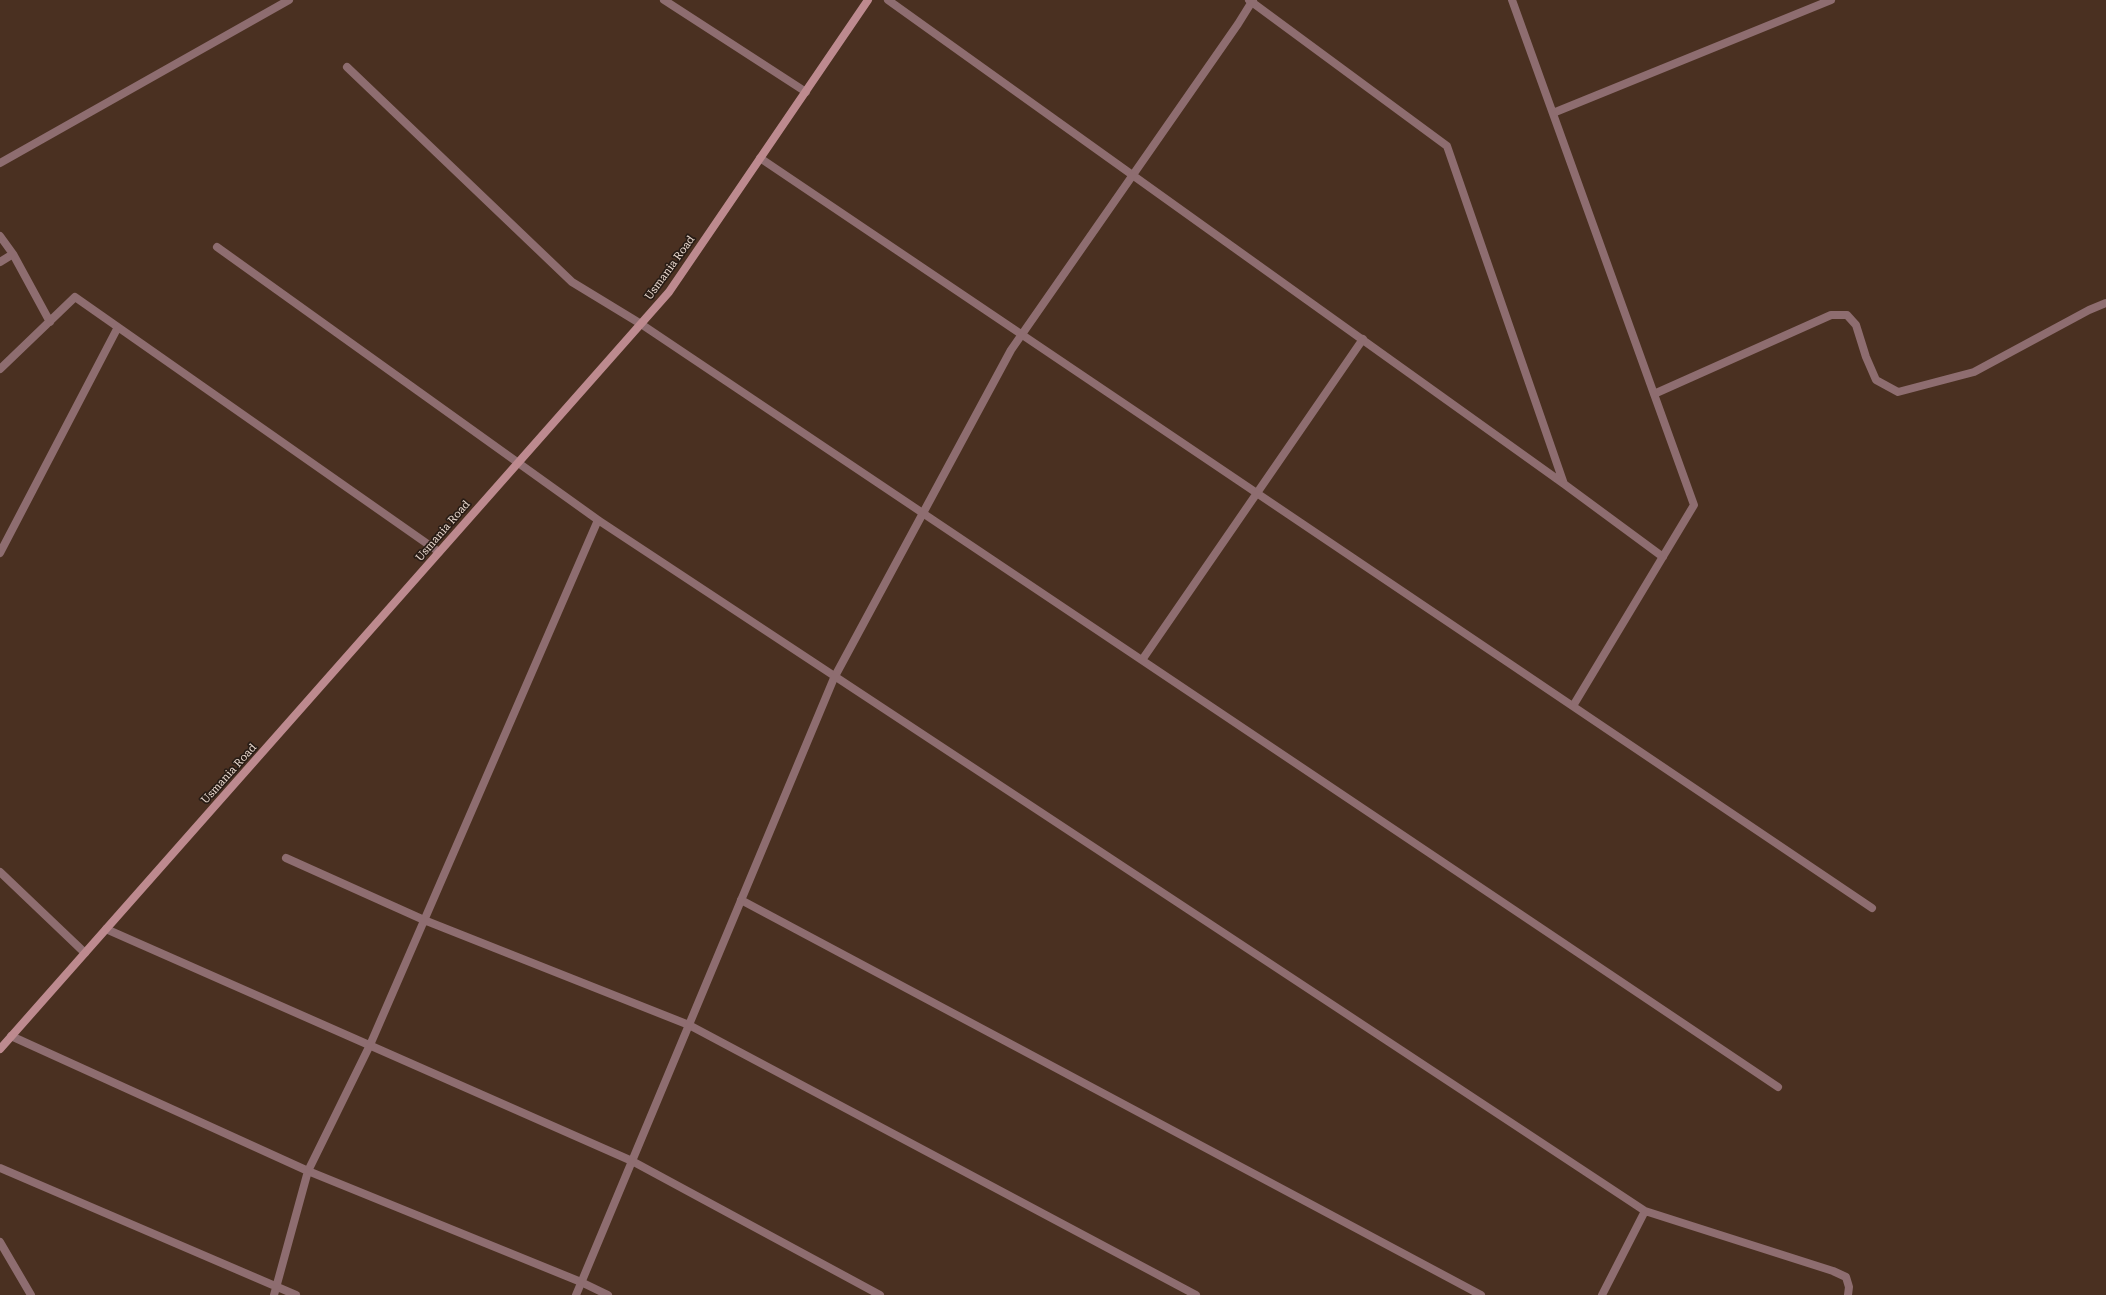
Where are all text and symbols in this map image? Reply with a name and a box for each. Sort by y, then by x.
street label: Usmania Road [642,233,698,303]
street label: Usmania Road [413,498,473,564]
street label: Usmania Road [199,741,259,807]

